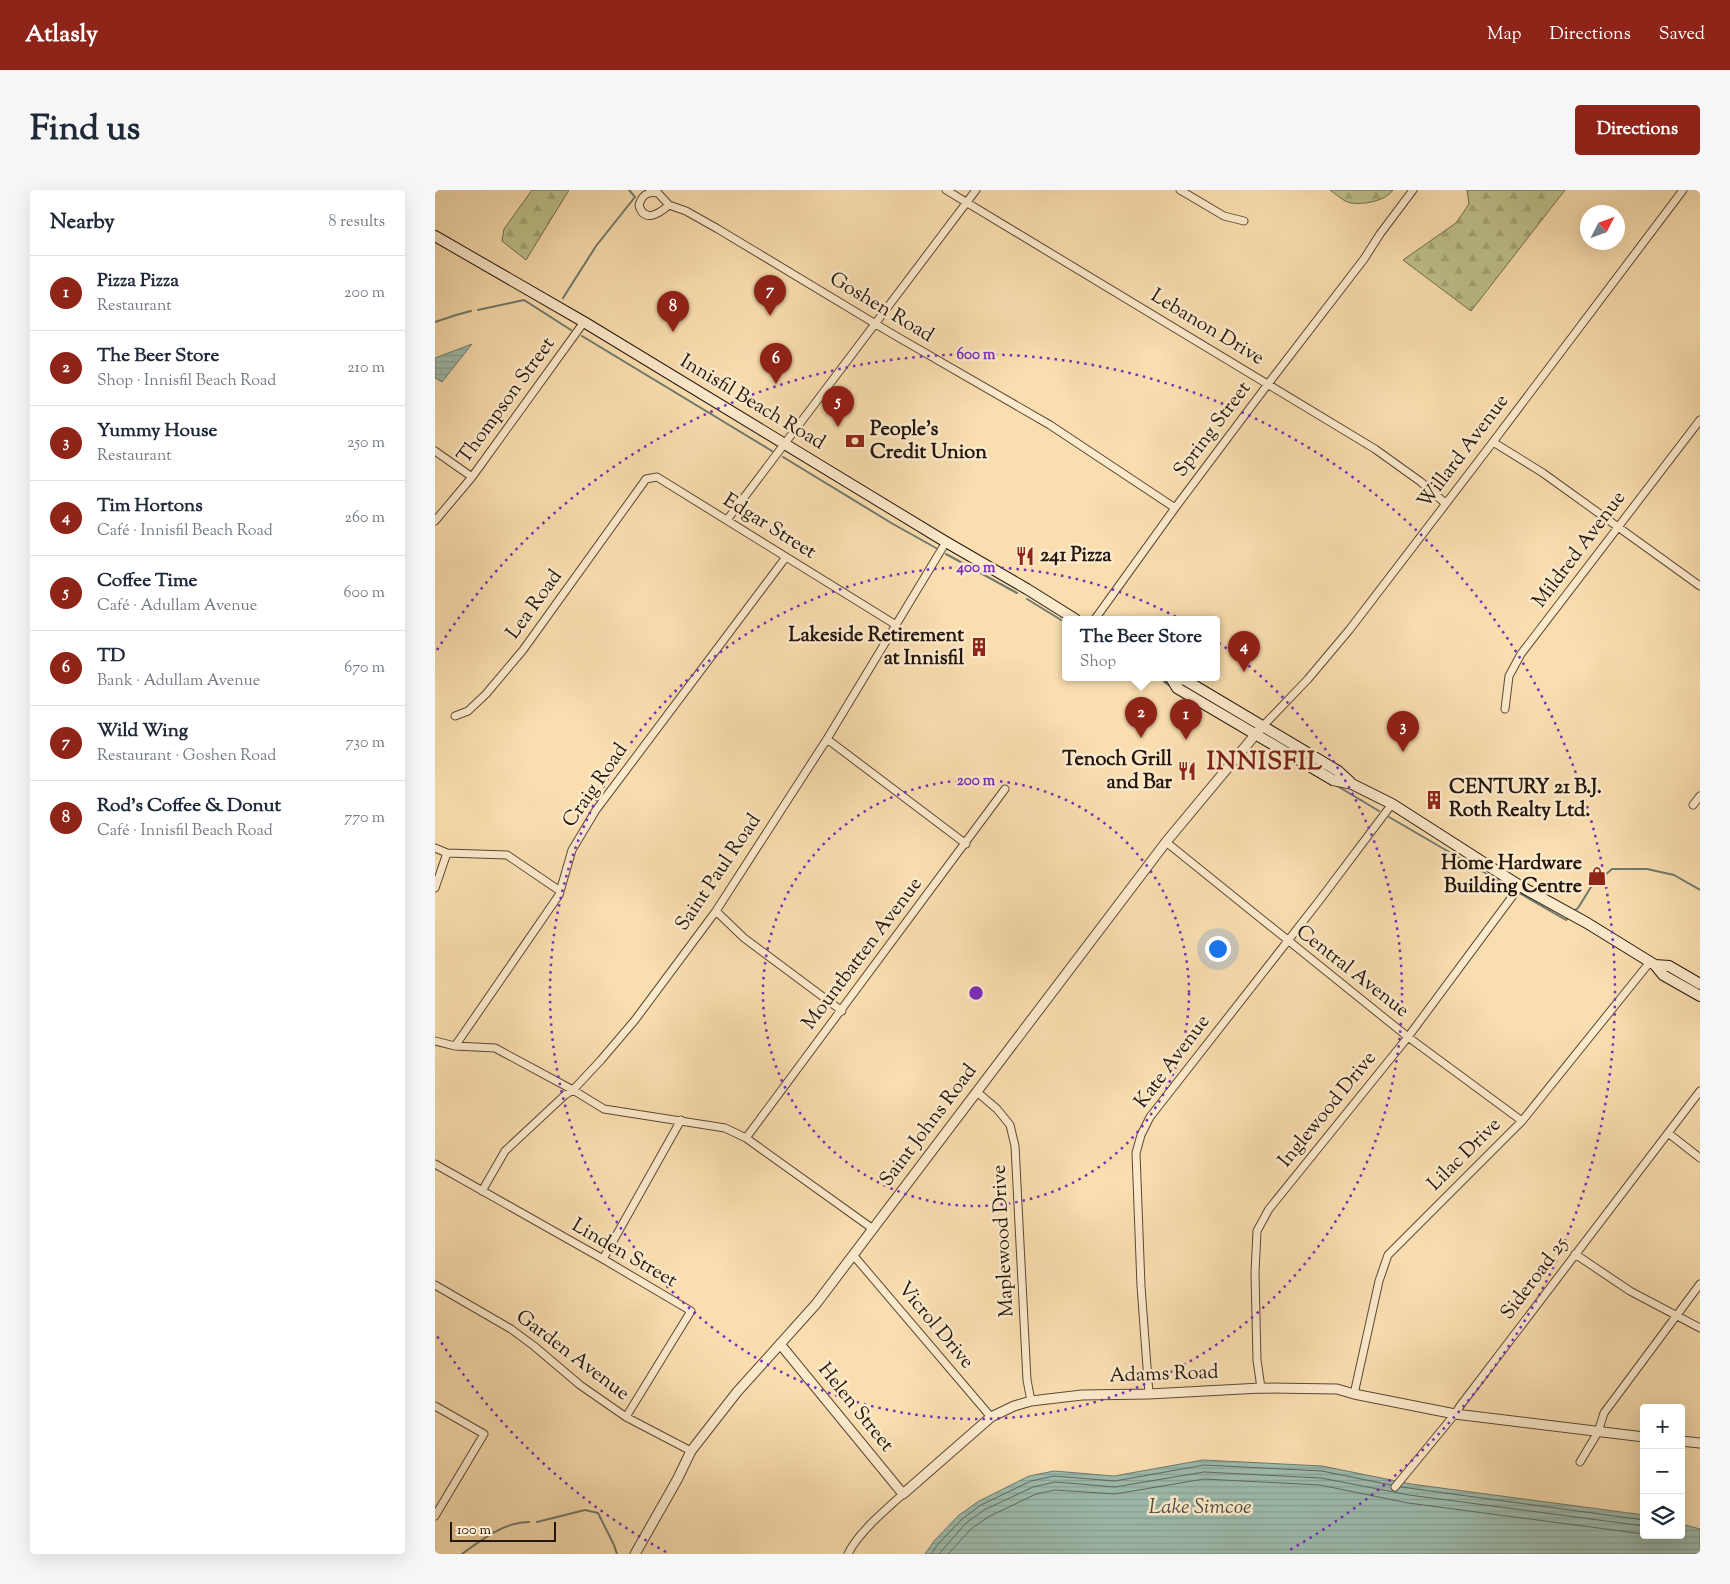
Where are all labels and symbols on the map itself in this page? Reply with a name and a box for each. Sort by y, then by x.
north arrow [1580,205,1625,250]
street label: Goshen Road [823,265,939,351]
pin: 7 [754,275,786,316]
street label: Lebanon Drive [1145,283,1269,373]
pin: 8 [657,291,689,332]
street label: Thompson Street [451,331,563,470]
pin: 6 [760,343,792,384]
text: 600 m [957,345,996,366]
street label: Innisfil Beach Road [674,348,830,458]
street label: Spring Street [1167,376,1259,484]
pin: 5 [822,386,854,427]
street label: Willard Avenue [1411,389,1517,515]
place label: People's Credit Union [870,416,987,468]
bank icon: People's Credit Union [844,430,866,452]
street label: Mildred Avenue [1526,485,1634,615]
street label: Edgar Street [717,487,821,567]
place label: 241 Pizza [1040,542,1112,571]
restaurant icon: 241 Pizza [1014,545,1036,567]
text: 400 m [956,558,996,579]
street label: Lea Road [500,564,570,646]
place label: Lakeside Retirement at Innisfil [788,622,964,674]
pin: 4 [1228,631,1260,672]
building icon: Lakeside Retirement at Innisfil [968,636,990,658]
pin: 2 [1125,697,1157,738]
pin: 1 [1170,699,1202,740]
pin: 3 [1387,711,1419,752]
street label: Craig Road [556,738,636,834]
district label: INNISFIL [1207,745,1323,781]
place label: Tenoch Grill and Bar [1062,746,1172,798]
restaurant icon: Tenoch Grill and Bar [1176,760,1198,782]
text: 200 m [957,771,996,792]
place label: CENTURY 21 B.J. Roth Realty Ltd. [1449,774,1602,826]
building icon: CENTURY 21 B.J. Roth Realty Ltd. [1423,789,1445,811]
street label: Saint Paul Road [669,809,769,937]
place label: Home Hardware Building Centre [1441,850,1582,902]
shop icon: Home Hardware Building Centre [1586,865,1608,887]
street label: Mountbatten Avenue [796,872,930,1036]
street label: Central Avenue [1289,918,1415,1026]
your location [1205,936,1231,962]
centre of rings [967,984,985,1002]
street label: Kate Avenue [1128,1009,1218,1115]
street label: Inglewood Drive [1272,1046,1384,1174]
street label: Saint Johns Road [873,1059,985,1193]
street label: Lilac Drive [1422,1112,1508,1198]
street label: Maplewood Drive [986,1164,1022,1318]
street label: Linden Street [566,1212,682,1296]
street label: Sideroad 25 [1494,1231,1576,1326]
street label: Vicrol Drive [890,1276,980,1376]
street label: Garden Avenue [509,1303,635,1409]
street label: Helen Street [810,1357,900,1459]
street label: Adams Road [1109,1359,1219,1391]
water label: Lake Simcoe [1149,1493,1251,1523]
scale bar [450,1519,556,1542]

